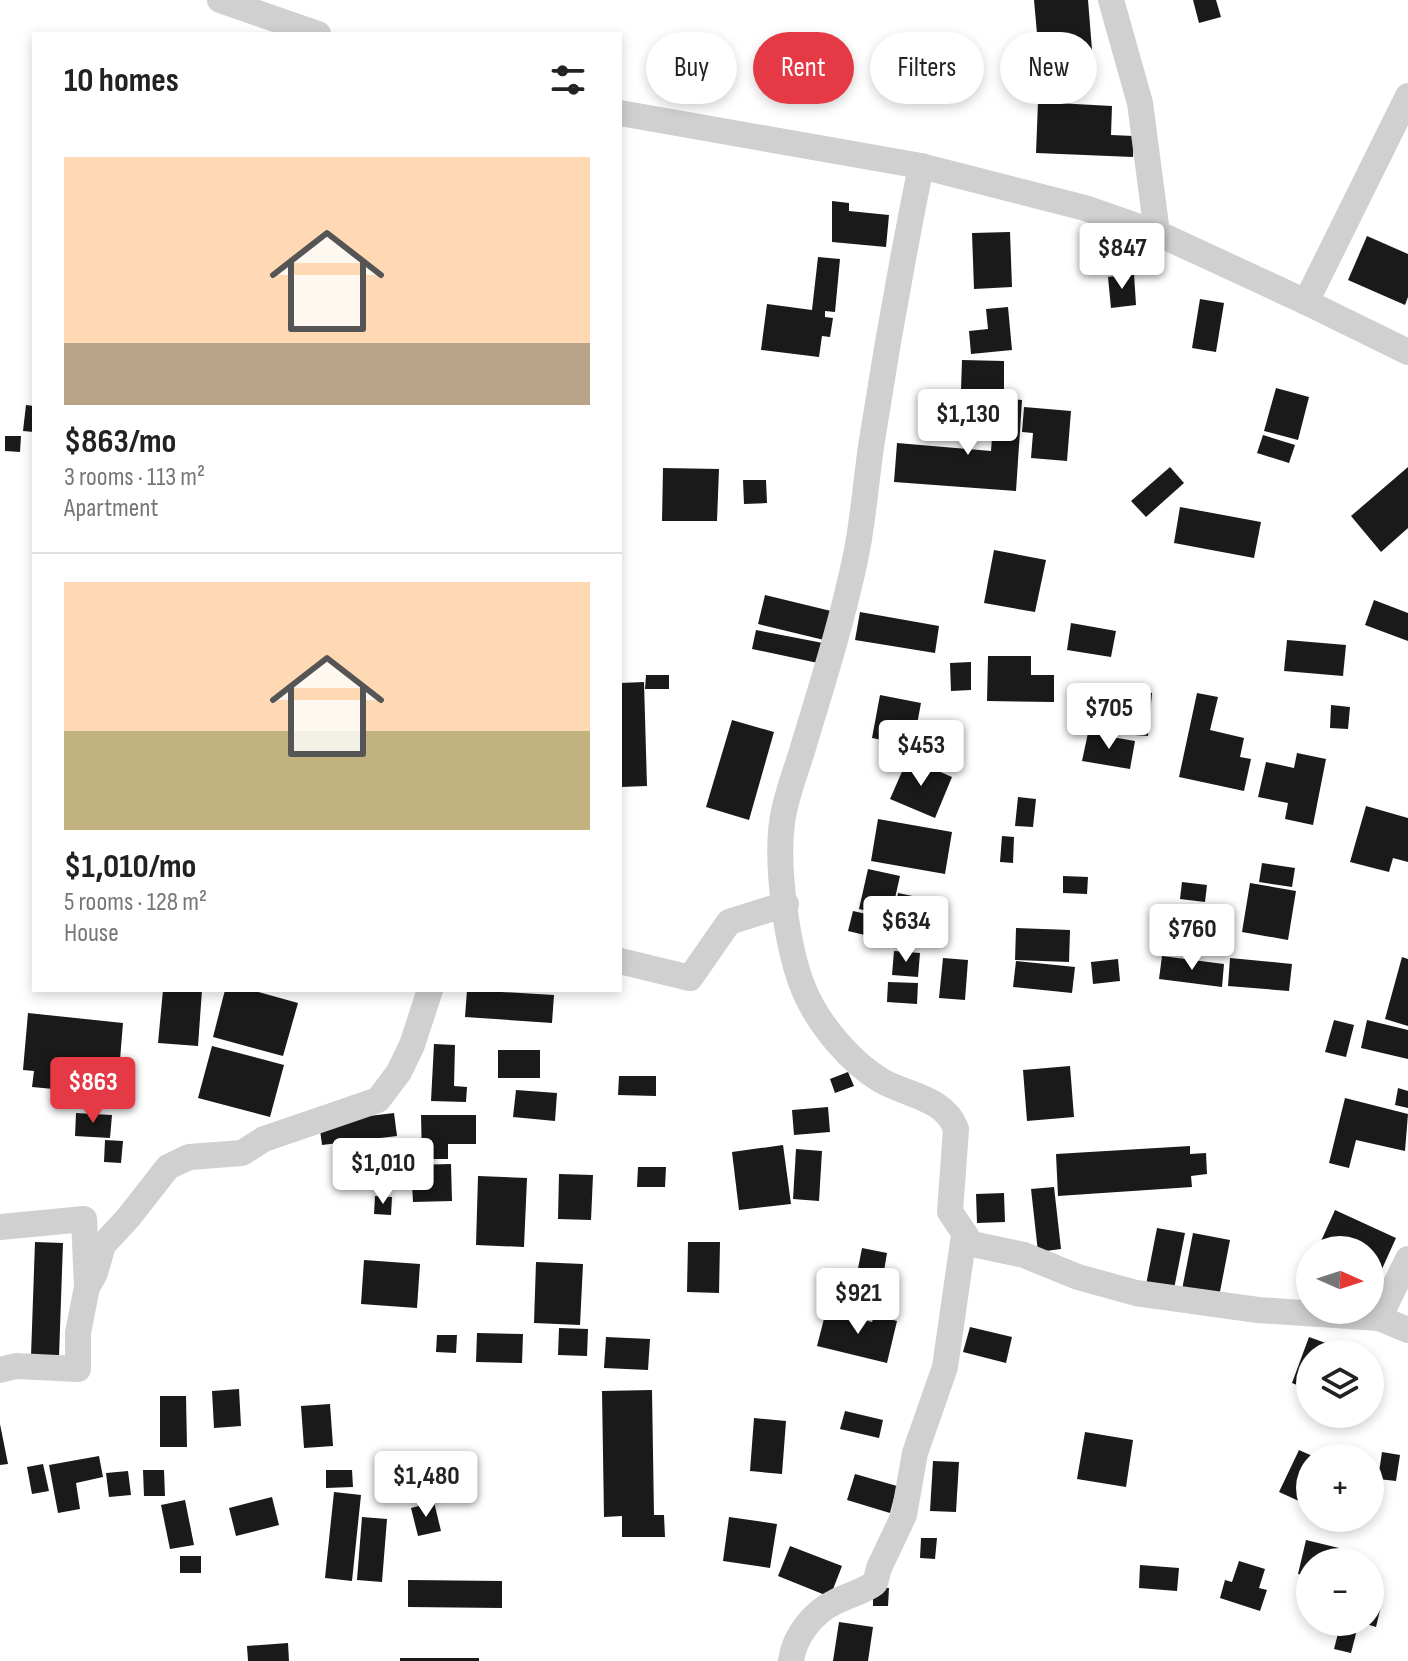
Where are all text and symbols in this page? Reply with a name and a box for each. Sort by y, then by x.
chip: Buy [646,32,737,104]
chip: Rent [753,32,854,104]
chip: Filters [870,32,984,104]
chip: New [1000,32,1097,104]
icon: filters [546,58,590,102]
text: 10 homes [64,60,179,101]
icon: home [255,209,399,353]
pin: $847 [1075,223,1169,291]
text: $847 [1098,233,1146,264]
pin: $1,130 [903,389,1033,457]
text: $1,130 [936,399,1000,430]
text: $863/mo [64,421,176,462]
text: 3 rooms · 113 m² [64,462,205,493]
text: Apartment [64,493,158,524]
icon: home [255,634,399,778]
pin: $705 [1062,683,1156,751]
text: $705 [1085,693,1133,724]
pin: $453 [874,720,968,788]
text: $453 [897,730,945,761]
text: $1,010/mo [64,846,196,887]
text: 5 rooms · 128 m² [64,887,207,918]
pin: $634 [859,896,953,964]
pin: $760 [1145,904,1239,972]
text: $634 [881,906,931,937]
text: $760 [1167,914,1217,945]
text: House [64,918,119,949]
pin: $863 [46,1057,140,1125]
text: $863 [68,1067,118,1098]
pin: $1,010 [318,1138,448,1206]
text: $1,010 [351,1148,415,1179]
north arrow [1296,1236,1384,1324]
map controls [1296,1236,1384,1636]
pin: $921 [811,1268,905,1336]
text: $921 [834,1278,882,1309]
button: layers [1296,1340,1384,1428]
button: + [1296,1444,1384,1532]
pin: $1,480 [361,1451,491,1519]
text: $1,480 [392,1461,460,1492]
button: − [1296,1548,1384,1636]

